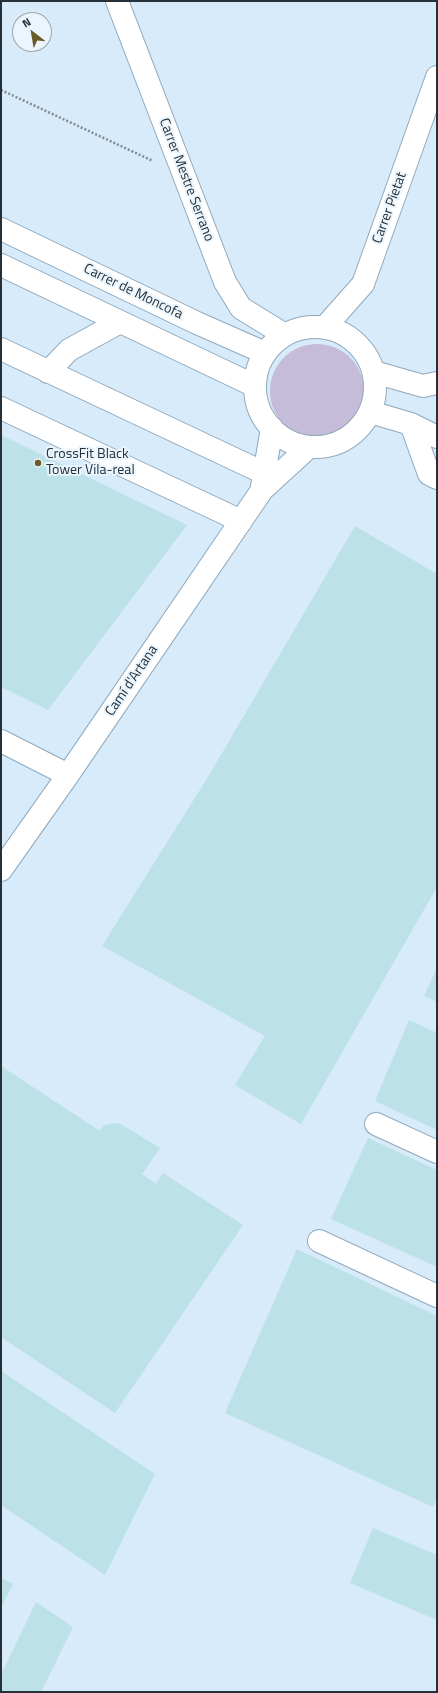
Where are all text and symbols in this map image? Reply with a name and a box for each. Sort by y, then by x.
north arrow [12,12,52,52]
text: N [19,14,34,31]
street label: Carrer Mestre Serrano [155,116,217,244]
street label: Carrer Pietat [369,170,411,246]
street label: Carrer de Moncofa [81,261,185,323]
place label: CrossFit Black Tower Vila-real [46,447,135,480]
marker: CrossFit Black Tower Vila-real [33,458,43,468]
street label: Camí d'Artana [102,642,162,720]

